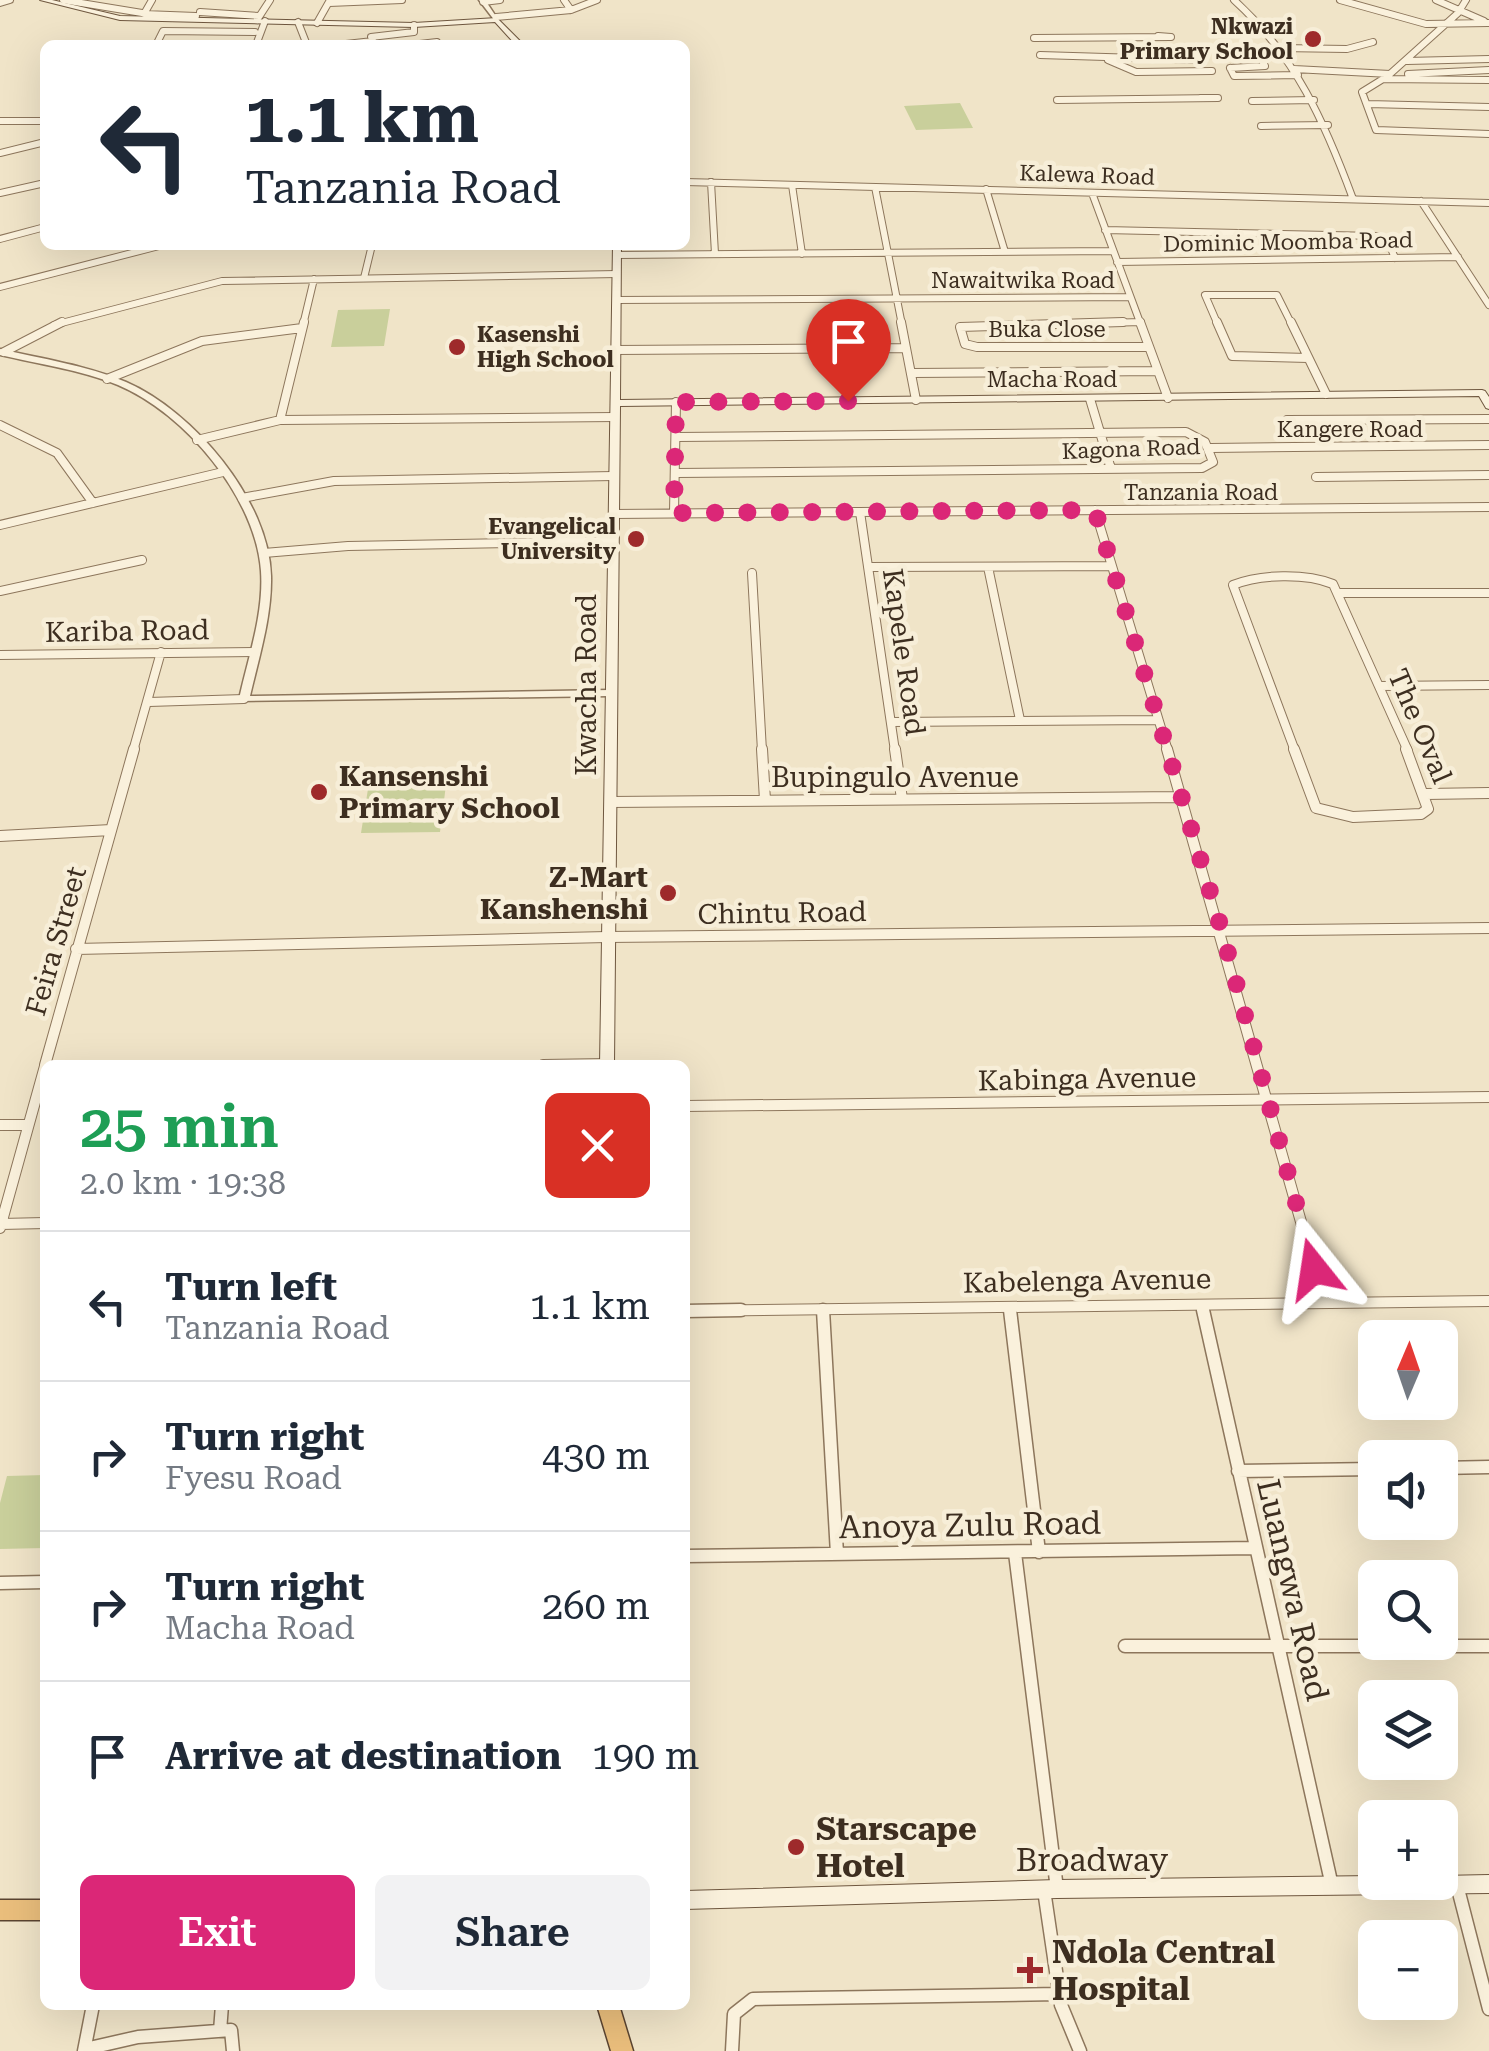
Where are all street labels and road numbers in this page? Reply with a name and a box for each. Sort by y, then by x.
street label: Kalewa Road [1019,160,1155,190]
street label: Dominic Moomba Road [1163,227,1413,257]
street label: Nawaitwika Road [931,268,1115,293]
street label: Buka Close [988,317,1106,342]
street label: Macha Road [987,367,1117,392]
street label: Kangere Road [1277,417,1423,442]
street label: Kagona Road [1061,434,1201,464]
street label: Tanzania Road [1124,480,1278,505]
street label: Kapele Road [876,566,932,738]
street label: Kwacha Road [570,594,603,776]
street label: Kariba Road [45,613,210,649]
street label: The Oval [1381,664,1459,789]
street label: Bupingulo Avenue [771,761,1019,794]
street label: Feira Street [19,863,93,1019]
street label: Chintu Road [697,895,867,931]
street label: Kabinga Avenue [978,1061,1196,1097]
street label: Kabelenga Avenue [962,1262,1212,1300]
street label: Luangwa Road [1249,1475,1337,1705]
street label: Anoya Zulu Road [839,1504,1101,1546]
street label: Broadway [1016,1841,1168,1879]

